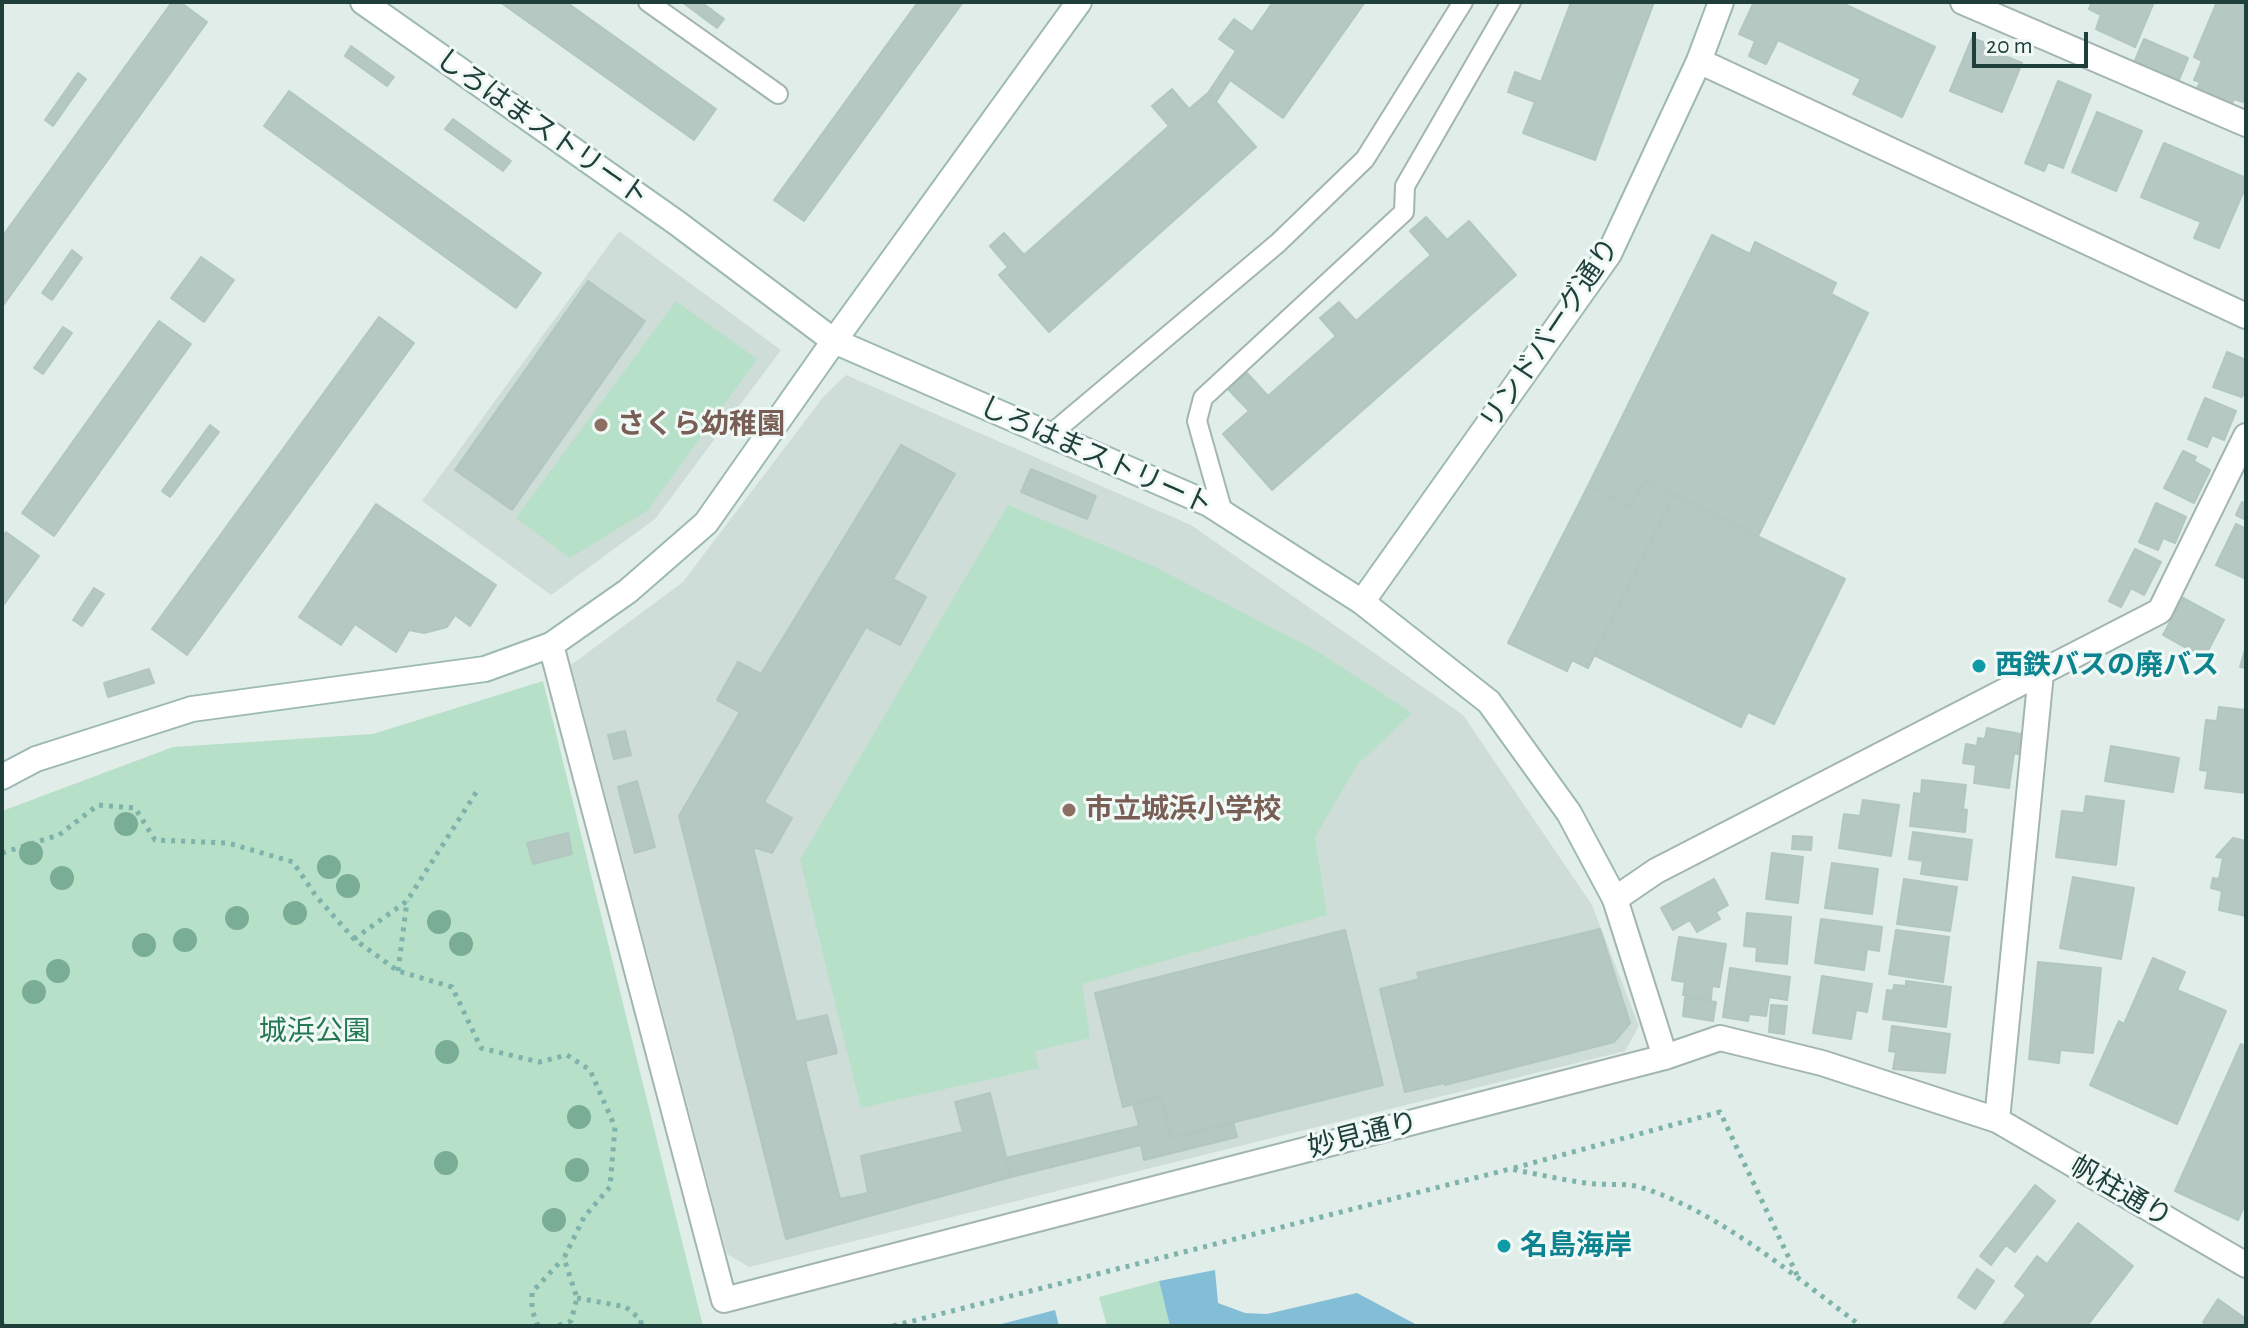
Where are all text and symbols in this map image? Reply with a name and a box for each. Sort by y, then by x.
scale bar [1976,16,2092,66]
text: 20 m [1986,34,2033,58]
street label: しろはまストリート [429,42,655,214]
street label: リンドバーグ通り [1473,232,1627,436]
street label: しろはまストリート [974,389,1218,523]
place label: さくら幼稚園 [617,408,785,442]
marker: さくら幼稚園 [592,416,610,434]
place label: 西鉄バスの廃バス [1995,649,2219,683]
marker: 西鉄バスの廃バス [1970,657,1988,675]
place label: 市立城浜小学校 [1085,793,1281,827]
marker: 市立城浜小学校 [1060,801,1078,819]
park label: 城浜公園 [259,1015,371,1049]
street label: 妙見通り [1305,1105,1421,1165]
street label: 帆柱通り [2064,1149,2178,1235]
place label: 名島海岸 [1520,1229,1632,1263]
marker: 名島海岸 [1495,1237,1513,1255]

